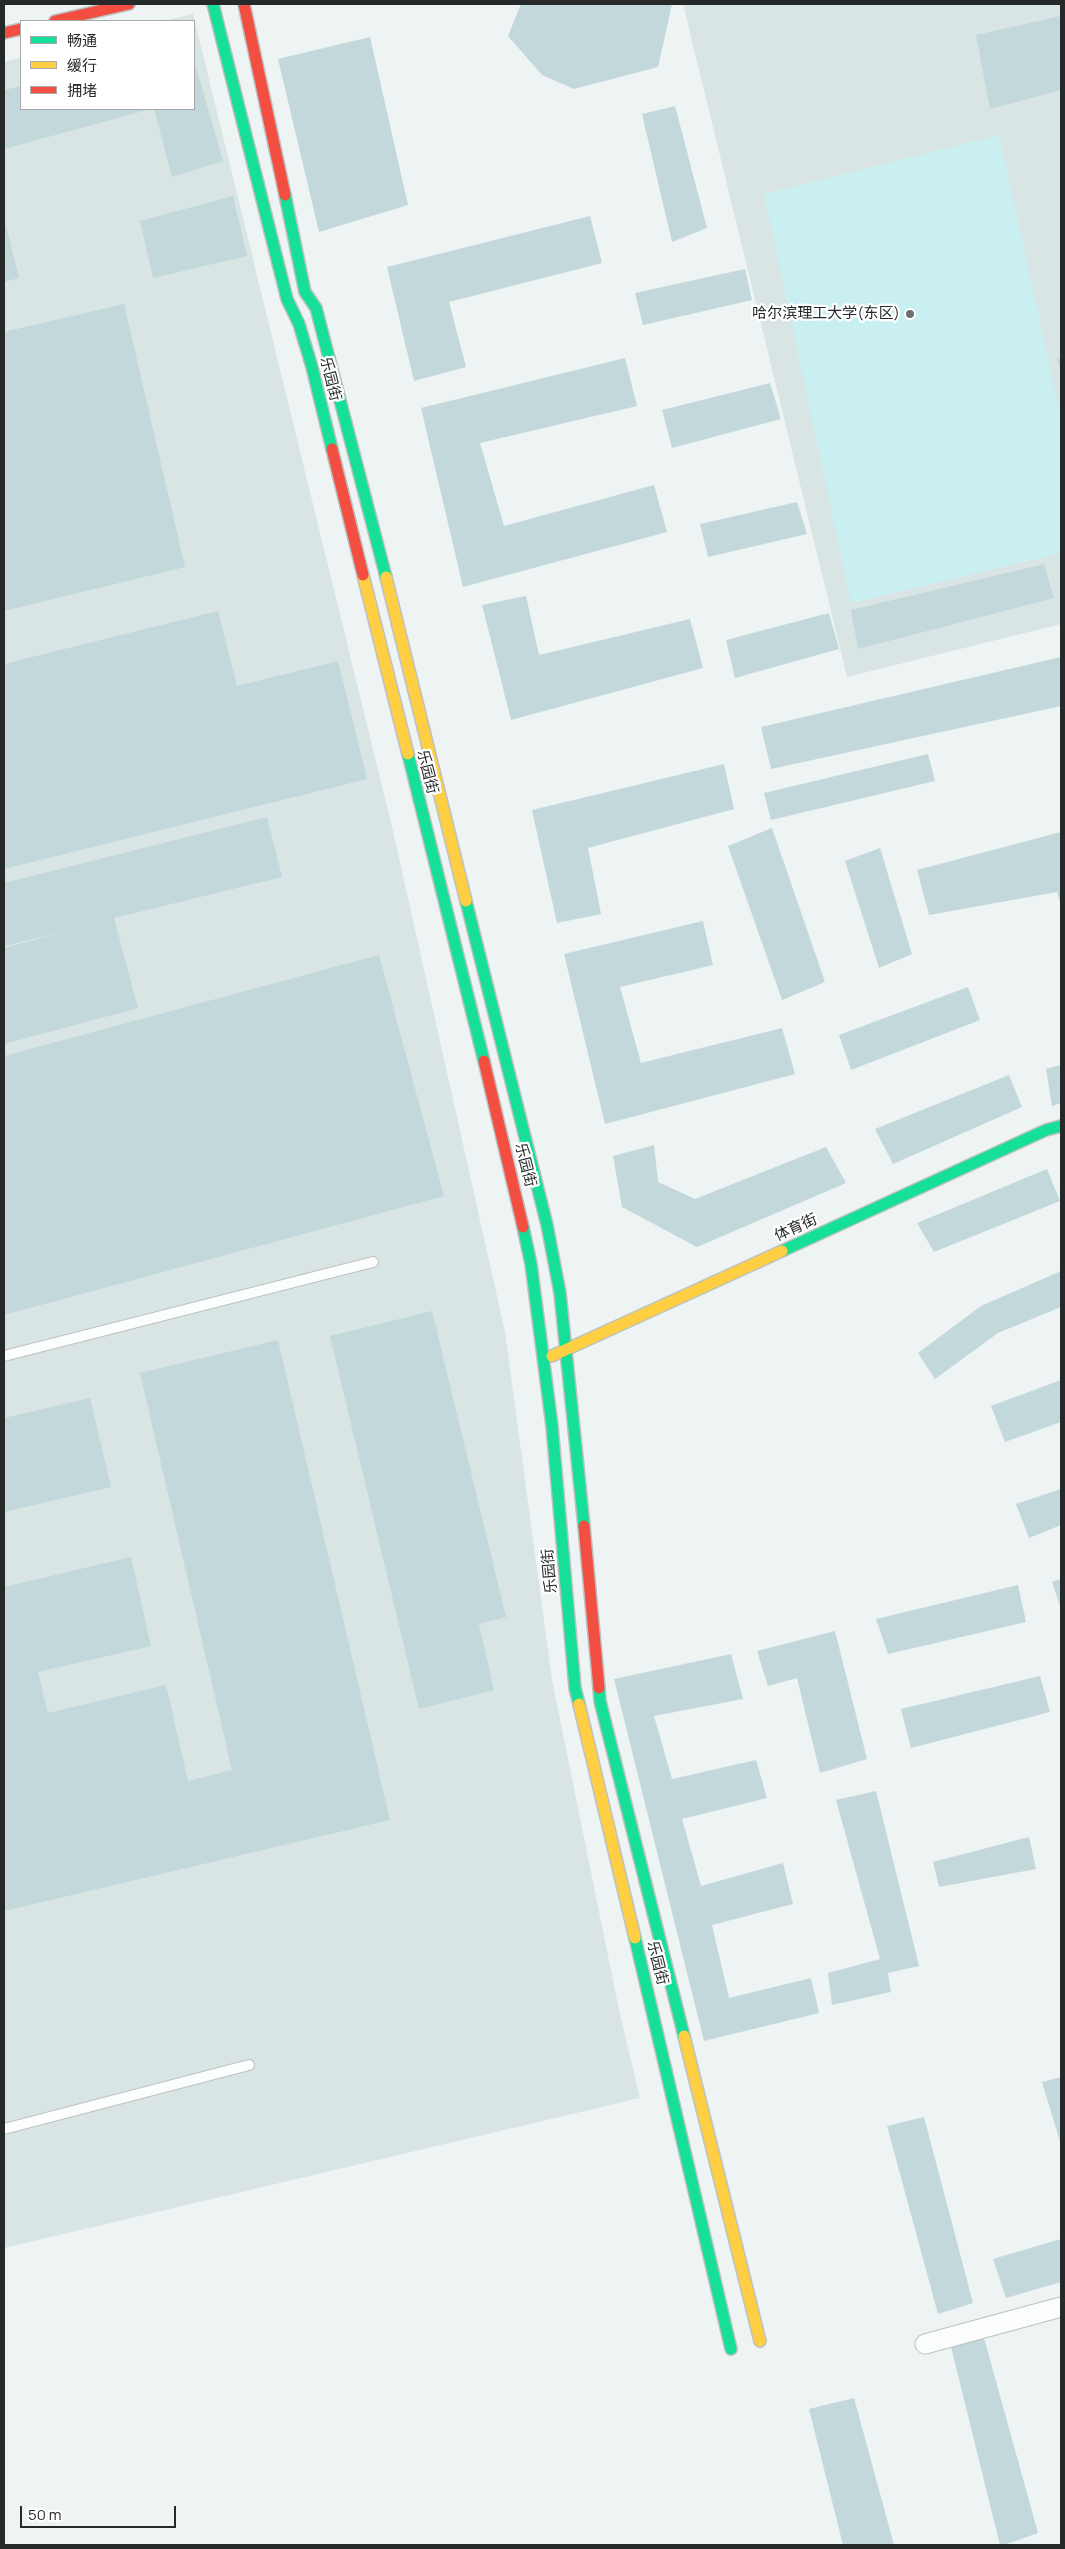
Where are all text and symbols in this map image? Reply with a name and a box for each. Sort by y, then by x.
legend [20,20,195,110]
text: 畅通 [67,30,97,51]
text: 缓行 [67,55,97,76]
text: 拥堵 [67,80,97,101]
place label: 哈尔滨理工大学(东区) [752,305,900,323]
marker: 哈尔滨理工大学(东区) [904,308,916,320]
street label: 乐园街 [316,355,344,403]
street label: 乐园街 [413,748,441,796]
street label: 乐园街 [511,1141,539,1189]
street label: 体育街 [772,1211,820,1245]
street label: 乐园街 [539,1548,561,1594]
street label: 乐园街 [643,1939,671,1987]
scale bar [22,2496,179,2528]
text: 50 m [28,2504,62,2525]

